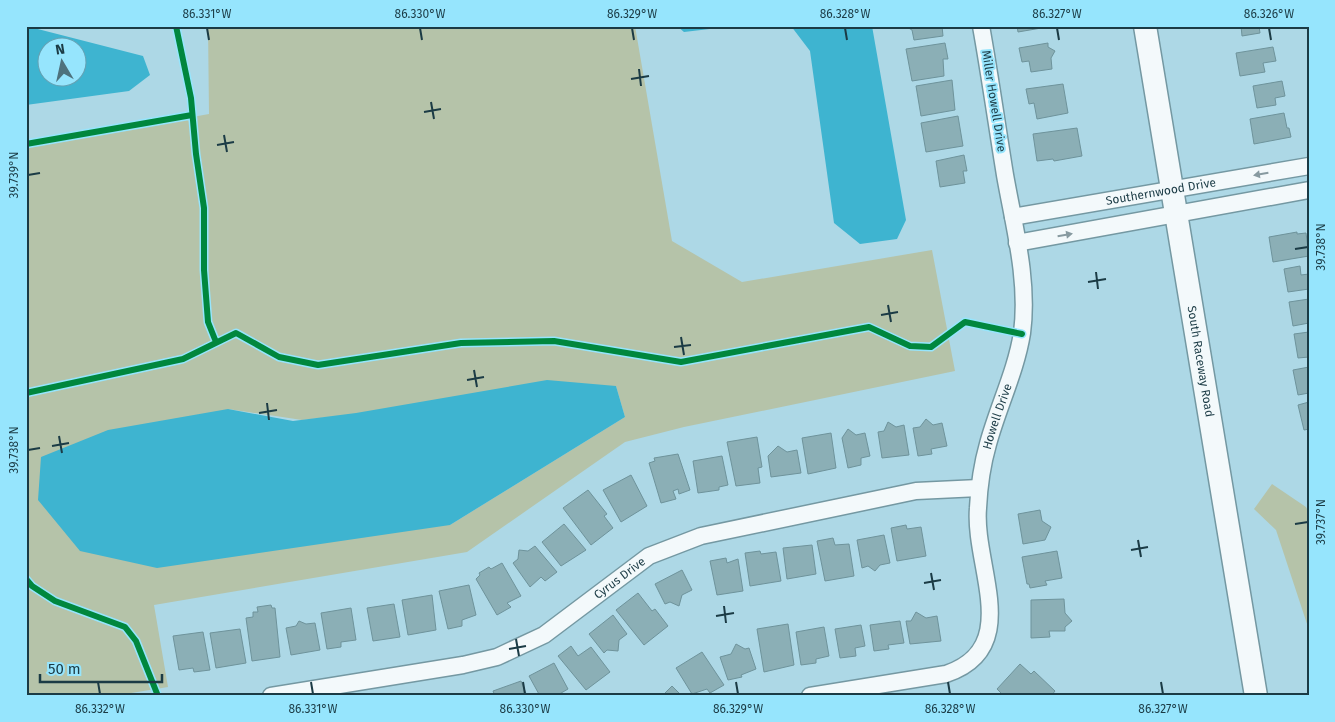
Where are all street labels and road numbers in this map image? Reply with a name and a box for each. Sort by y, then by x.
street label: Miller Howell Drive [979,49,1009,153]
street label: Southernwood Drive [1105,175,1217,208]
street label: South Raceway Road [1184,305,1217,418]
street label: Howell Drive [980,382,1015,451]
street label: Cyrus Drive [591,554,648,602]

